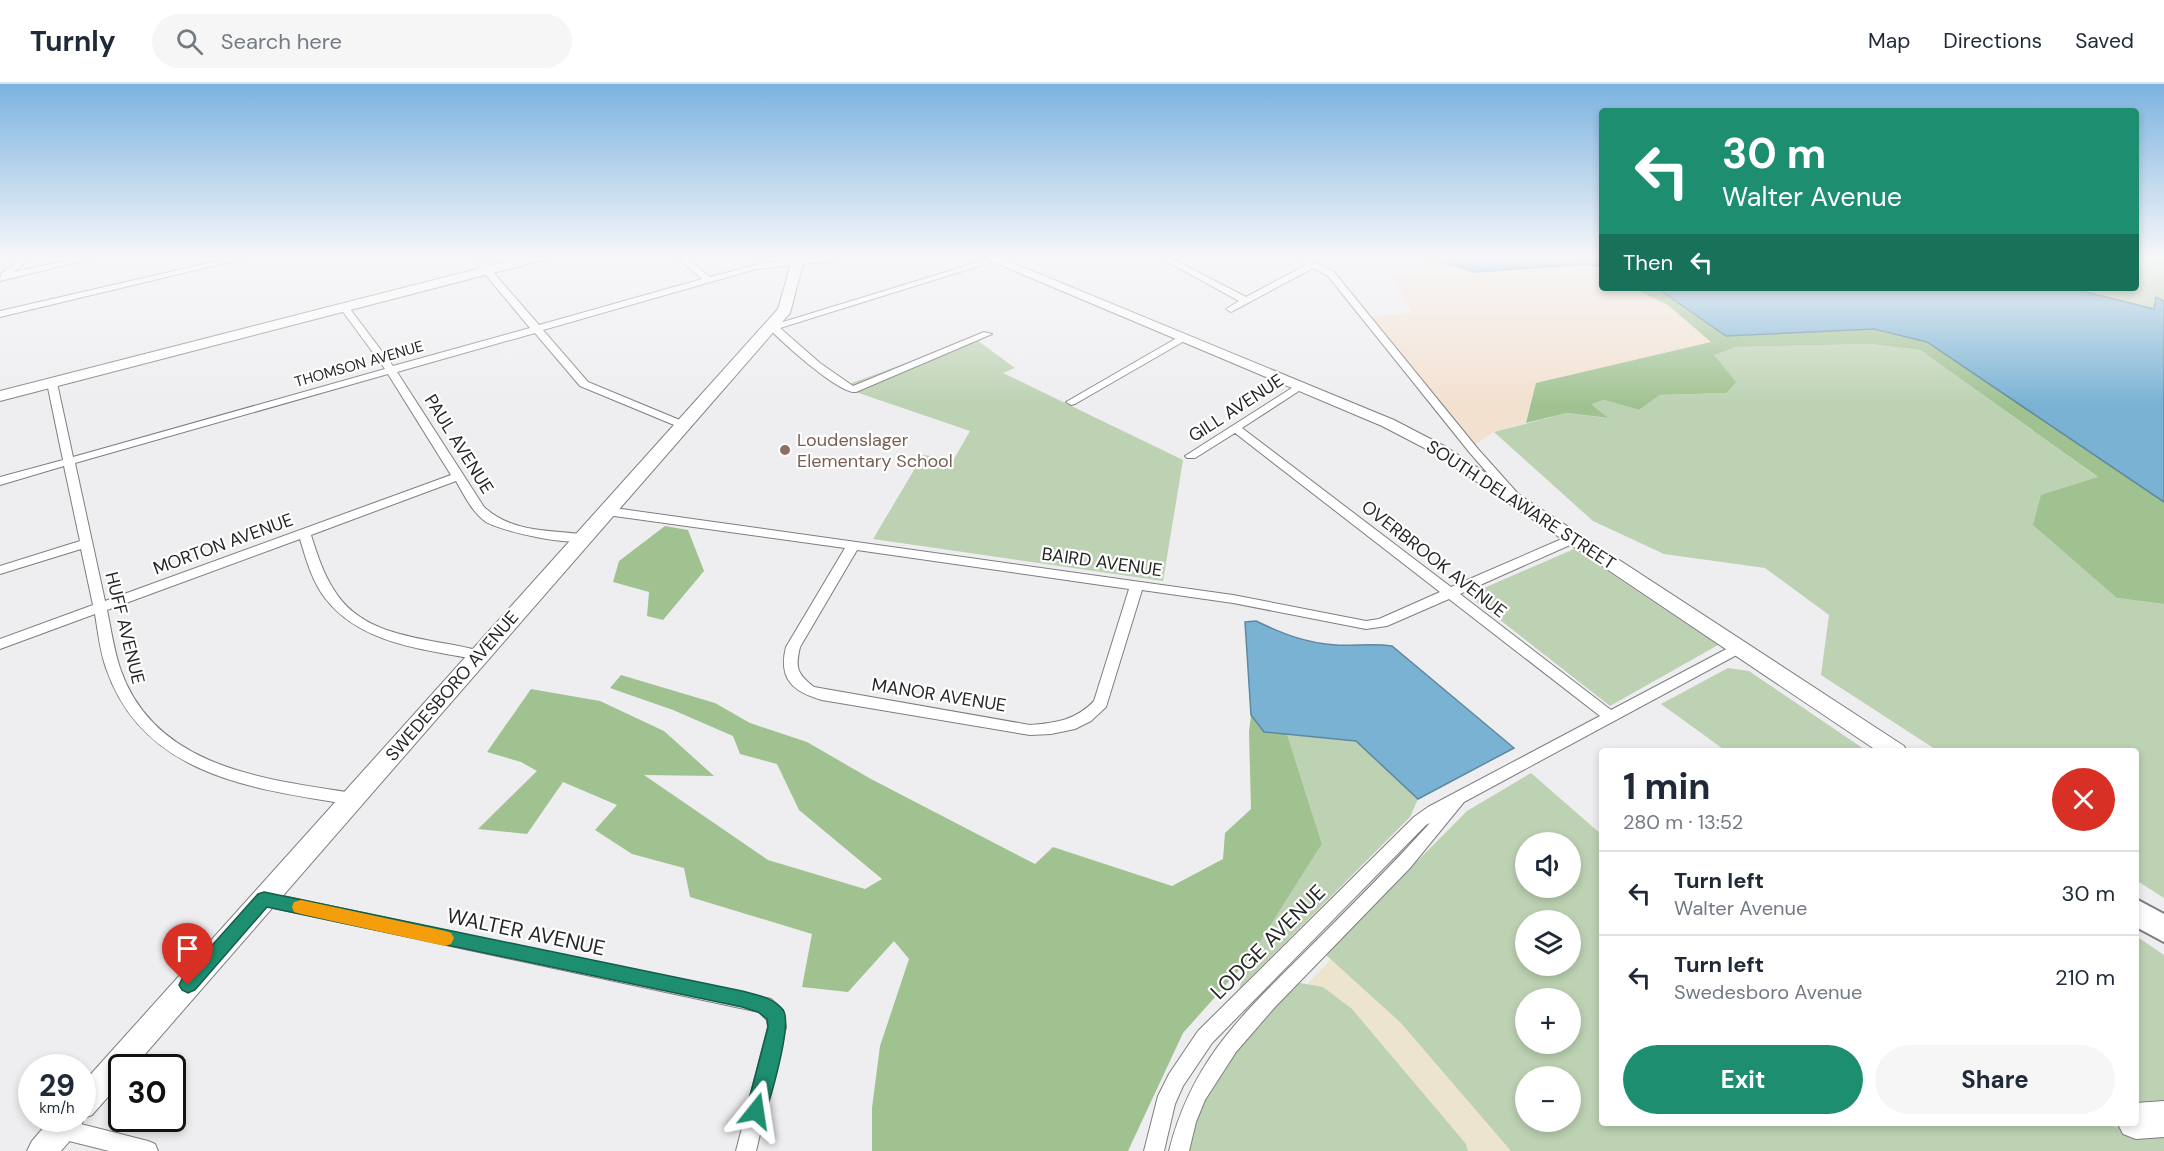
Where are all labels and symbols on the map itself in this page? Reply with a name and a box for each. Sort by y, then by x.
street label: THOMSON AVENUE [292,336,426,392]
street label: GILL AVENUE [1184,368,1288,448]
street label: PAUL AVENUE [419,390,499,498]
place label: Loudenslager Elementary School [797,428,953,473]
street label: SOUTH DELAWARE STREET [1422,435,1620,575]
marker: Loudenslager Elementary School [778,443,792,457]
street label: OVERBROOK AVENUE [1357,495,1511,623]
street label: MORTON AVENUE [150,508,296,580]
street label: BAIRD AVENUE [1040,542,1164,582]
street label: HUFF AVENUE [99,569,151,687]
street label: SWEDESBORO AVENUE [380,606,524,766]
street label: MANOR AVENUE [870,673,1008,717]
street label: LODGE AVENUE [1204,878,1332,1006]
street label: WALTER AVENUE [444,902,608,962]
pin [162,923,213,985]
speed limit sign: 30 [108,1054,186,1132]
position arrow [724,1079,788,1143]

